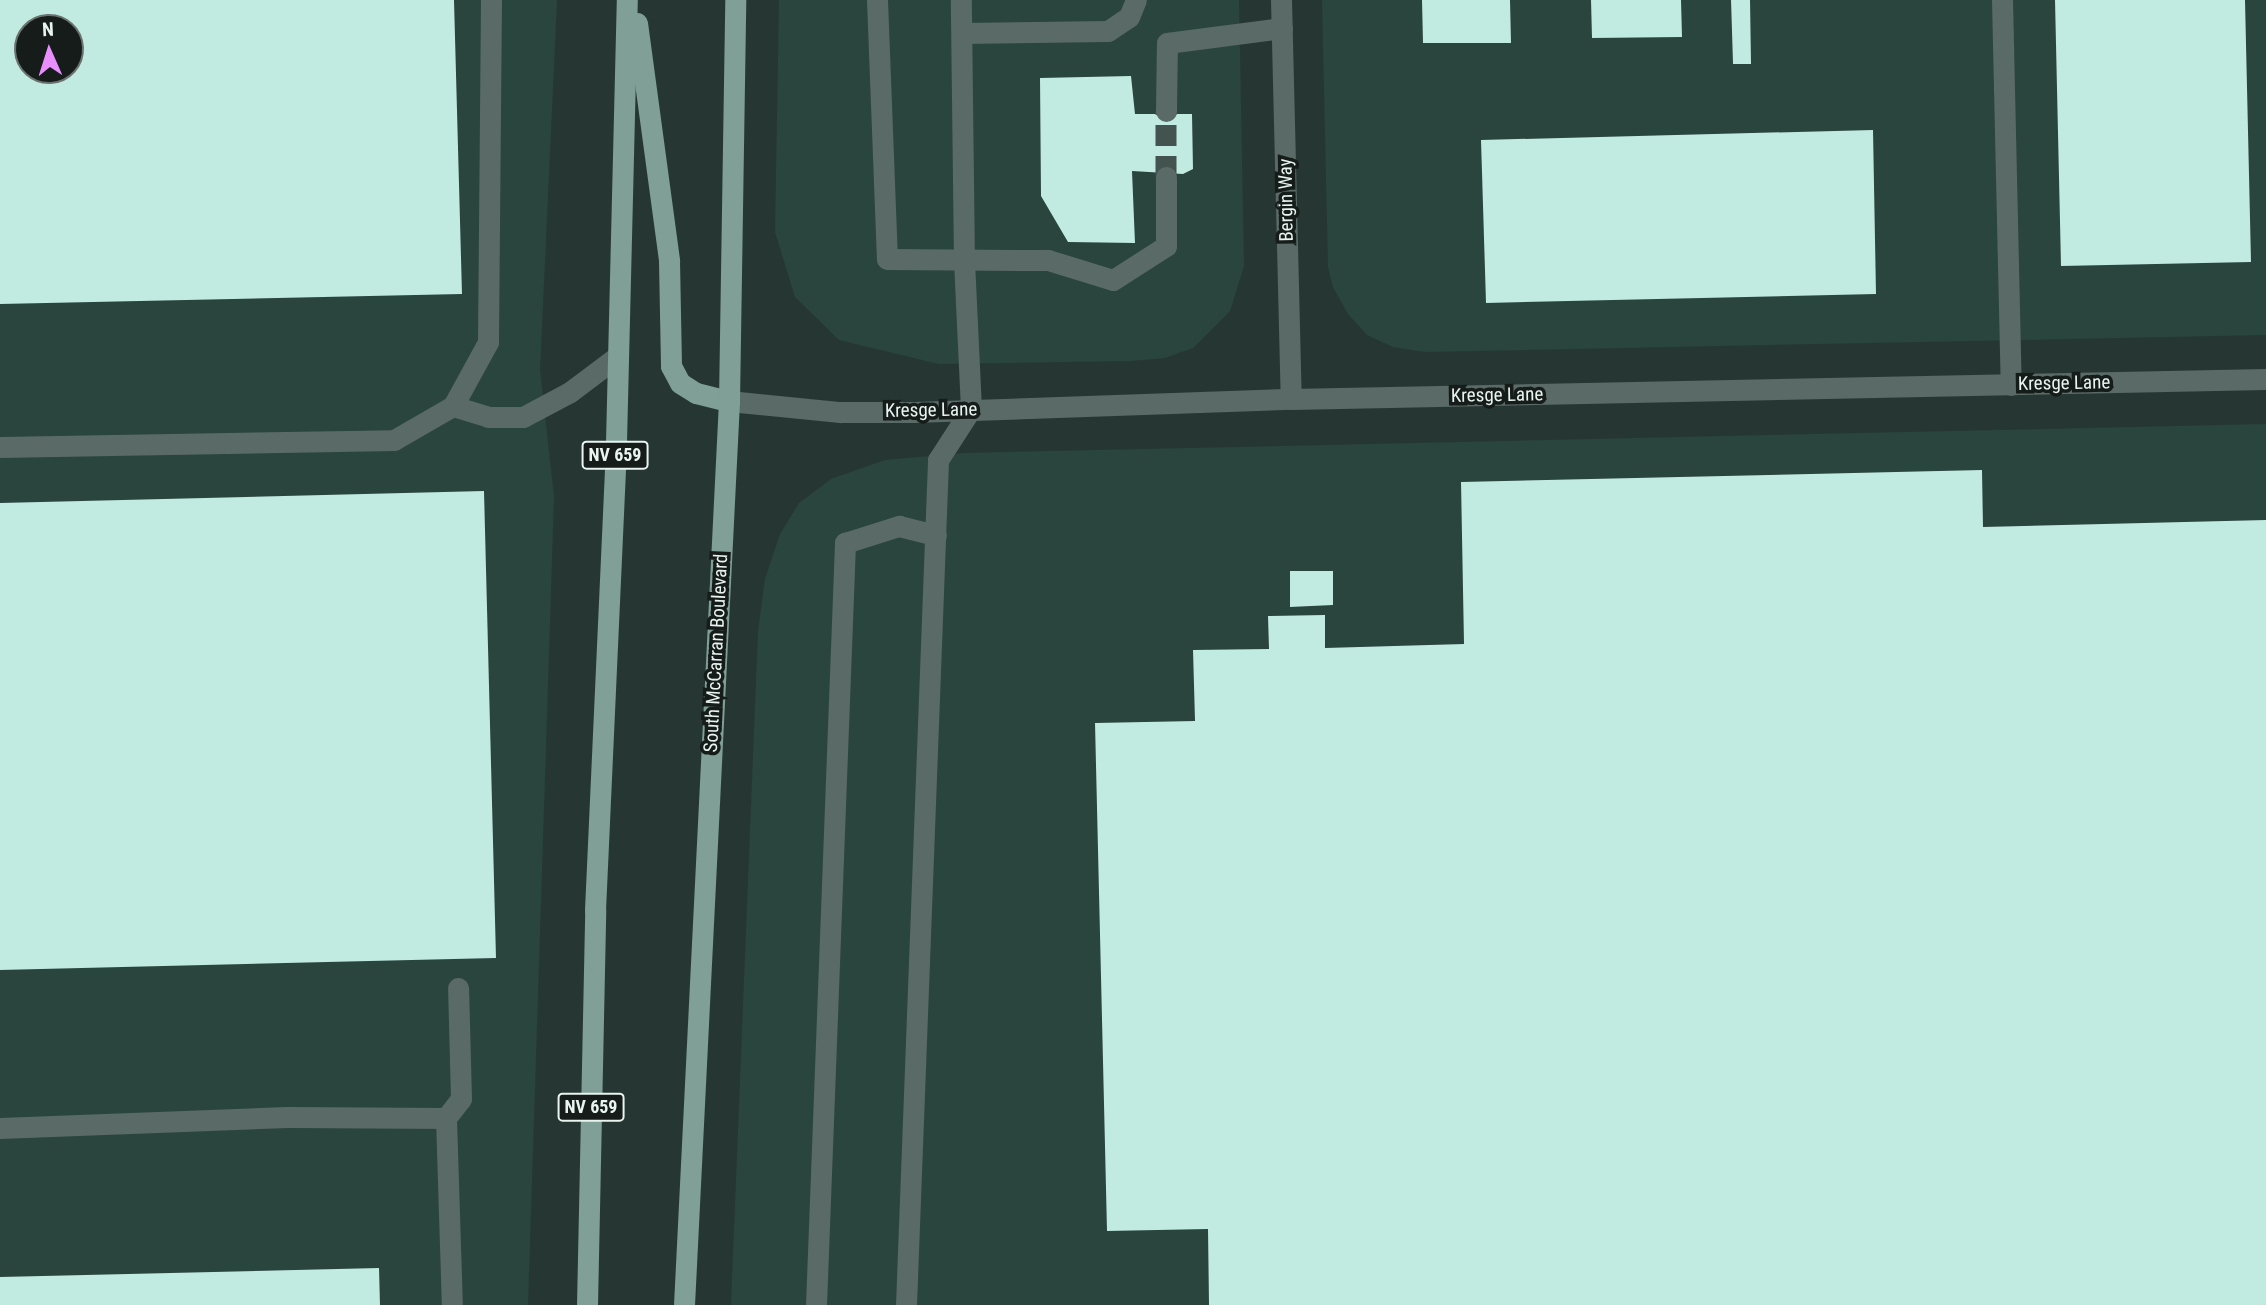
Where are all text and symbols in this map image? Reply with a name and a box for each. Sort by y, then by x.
north arrow [14,14,84,84]
text: N [42,18,54,41]
street label: Bergin Way [1274,158,1298,242]
street label: Kresge Lane [2018,371,2110,395]
street label: Kresge Lane [1451,383,1543,407]
street label: Kresge Lane [885,398,977,422]
road number: NV 659 [580,440,650,470]
street label: South McCarran Boulevard [699,553,733,753]
road number: NV 659 [556,1092,626,1122]

